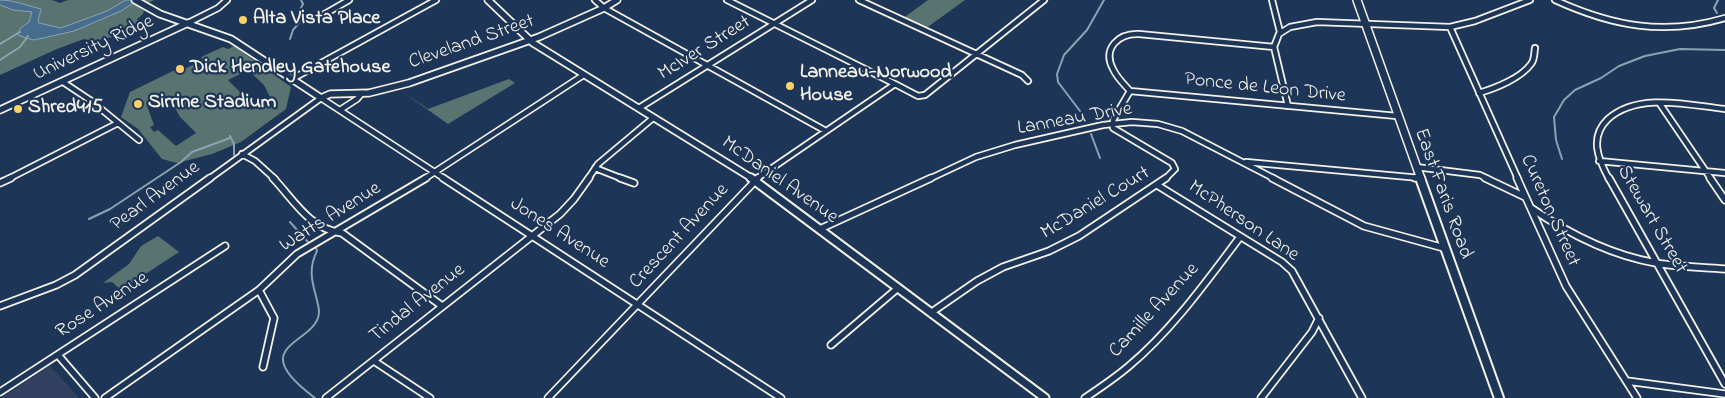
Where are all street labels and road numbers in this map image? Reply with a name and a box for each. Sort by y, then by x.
street label: Cleveland Street [406,10,538,76]
street label: University Ridge [30,11,158,87]
street label: McIver Street [654,11,756,87]
street label: Ponce de Leon Drive [1183,69,1347,109]
street label: Lanneau Drive [1016,98,1134,142]
street label: East Faris Road [1407,125,1477,263]
street label: McDaniel Avenue [716,132,842,230]
street label: Cureton Street [1514,151,1584,271]
street label: Pearl Avenue [107,157,205,237]
street label: McDaniel Court [1037,162,1155,246]
street label: Stewart Street [1610,162,1692,278]
street label: McPherson Lane [1183,176,1303,268]
street label: Watts Avenue [276,177,386,259]
street label: Crescent Avenue [625,179,735,295]
street label: Jones Avenue [505,193,613,275]
street label: Camille Avenue [1105,258,1205,364]
street label: Tindal Avenue [365,259,471,349]
street label: Rose Avenue [52,267,154,345]

